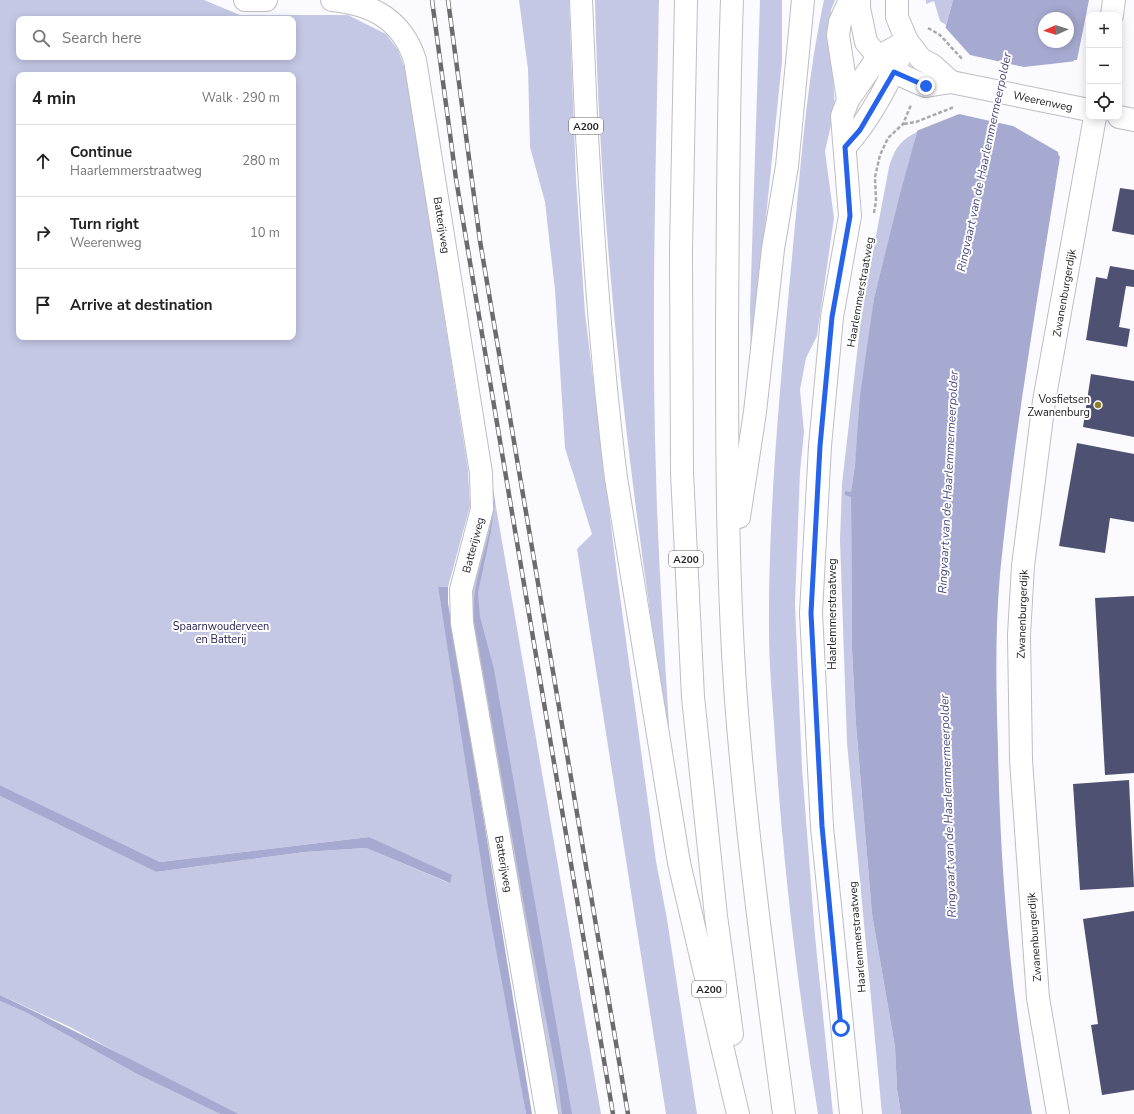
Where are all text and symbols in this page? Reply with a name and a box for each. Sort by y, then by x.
north arrow [1038,12,1074,48]
map controls [1086,12,1122,120]
button: + [1086,12,1122,48]
search box [16,16,296,60]
icon: search [30,27,52,49]
text: Search here [62,28,142,48]
button: − [1086,48,1122,84]
water label: Ringvaart van de Haarlemmermeerpolder [953,50,1015,273]
route end [917,77,935,95]
button: locate [1086,84,1122,120]
text: 4 min [32,87,76,110]
street label: Weerenweg [1012,88,1074,115]
text: Walk · 290 m [202,89,280,107]
road number: A200 [569,118,603,134]
text: Continue [70,142,132,162]
icon: ahead [32,150,54,172]
text: 280 m [242,152,280,170]
text: Haarlemmerstraatweg [70,162,202,180]
street label: Batterijweg [430,196,453,254]
text: Turn right [70,214,139,234]
icon: right [32,222,54,244]
text: 10 m [250,224,280,242]
text: Weerenweg [70,234,142,252]
street label: Haarlemmerstraatweg [843,236,878,348]
street label: Zwanenburgerdijk [1049,247,1080,338]
icon: arrive [32,294,54,316]
text: Arrive at destination [70,295,213,315]
water label: Ringvaart van de Haarlemmermeerpolder [934,369,962,594]
place label: Vosfietsen Zwanenburg [1028,392,1090,420]
marker: Vosfietsen Zwanenburg [1093,400,1103,410]
street label: Batterijweg [459,516,488,575]
road number: A200 [669,551,703,567]
street label: Haarlemmerstraatweg [825,558,840,670]
street label: Zwanenburgerdijk [1013,569,1032,659]
park label: Spaarnwouderveen en Batterij [173,619,269,647]
water label: Ringvaart van de Haarlemmermeerpolder [936,693,960,918]
street label: Batterijweg [491,835,516,894]
street label: Haarlemmerstraatweg [845,881,870,993]
street label: Zwanenburgerdijk [1024,891,1045,982]
road number: A200 [692,981,726,997]
route start [832,1019,850,1037]

